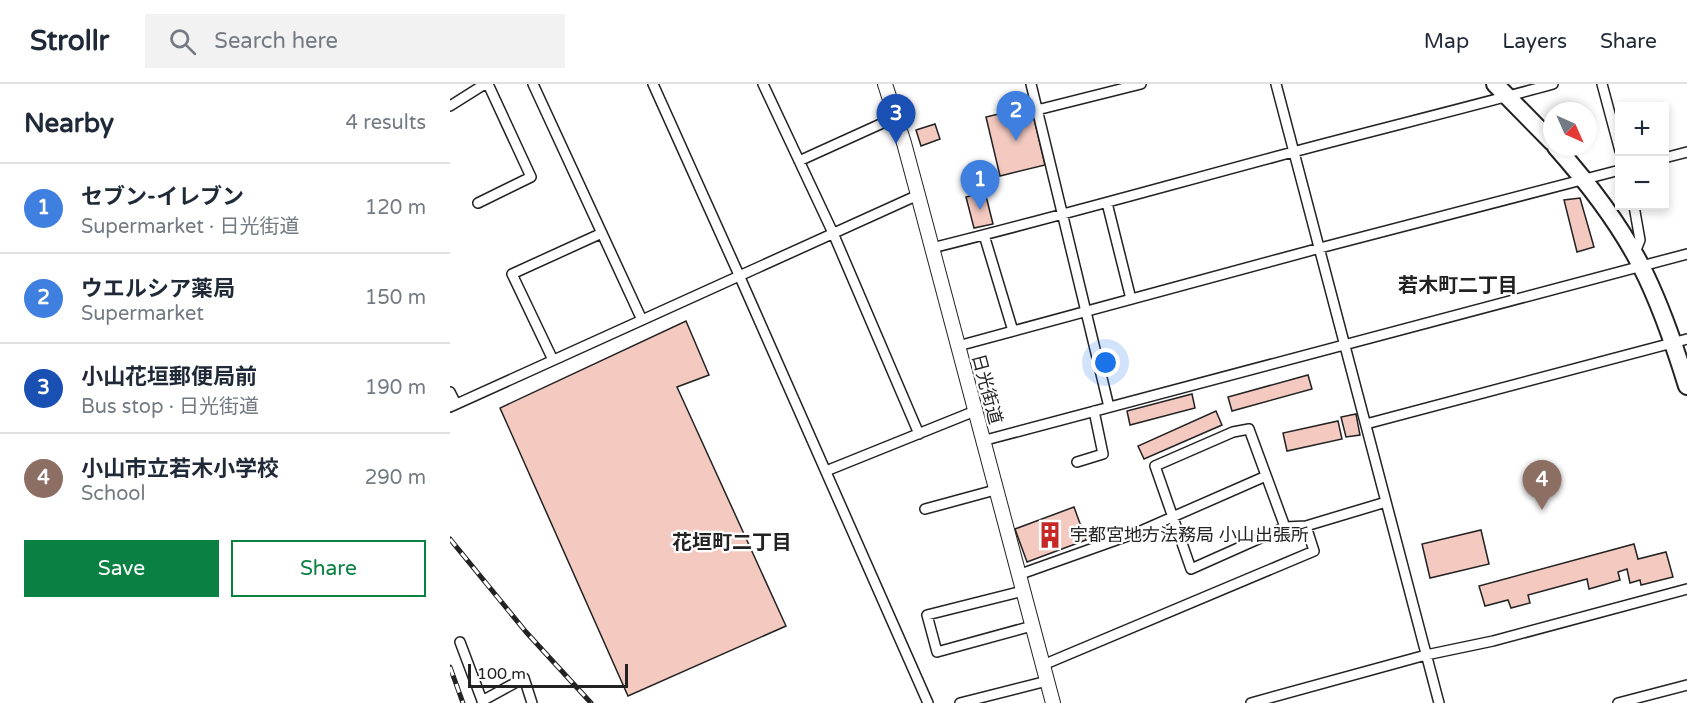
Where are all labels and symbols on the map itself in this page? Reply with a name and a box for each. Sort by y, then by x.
pin: 2 [996,92,1036,141]
pin: 3 [876,94,916,144]
north arrow [1543,102,1597,156]
pin: 1 [960,160,1000,210]
district label: 若木町二丁目 [1398,274,1518,298]
your location [1091,348,1120,377]
street label: 日光街道 [967,351,1007,427]
pin: 4 [1522,460,1562,510]
building icon: 宇都宮地方法務局 小山出張所 [1035,520,1065,550]
place label: 宇都宮地方法務局 小山出張所 [1070,524,1309,546]
district label: 花垣町二丁目 [672,531,792,555]
scale bar [468,661,628,688]

